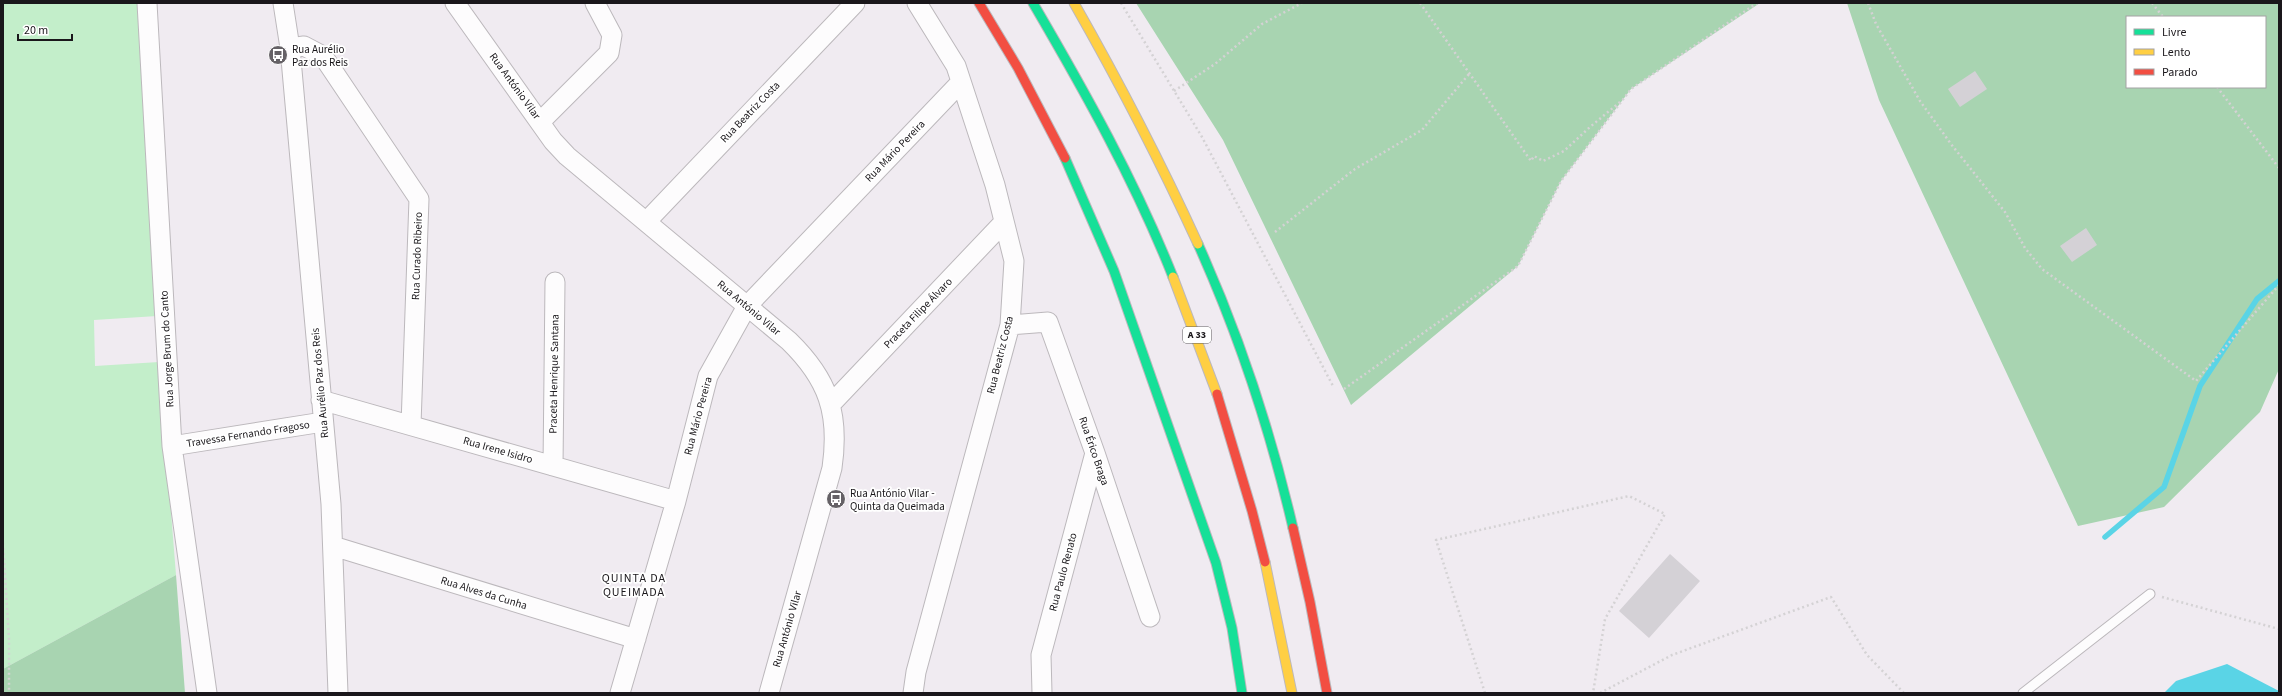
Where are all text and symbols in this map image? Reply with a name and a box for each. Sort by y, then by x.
scale bar [18,16,72,42]
legend [2126,16,2266,88]
text: 20 m [24,22,48,39]
text: Livre [2162,24,2186,41]
place label: Rua Aurélio Paz dos Reis [292,42,348,70]
bus stop icon: Rua Aurélio Paz dos Reis [267,44,289,66]
text: Lento [2162,44,2191,61]
street label: Rua António Vilar [486,50,544,122]
text: Parado [2162,64,2197,81]
street label: Rua Beatriz Costa [717,78,783,146]
street label: Rua Mário Pereira [862,117,928,185]
street label: Rua Curado Ribeiro [408,212,426,300]
street label: Praceta Filipe Álvaro [880,274,956,352]
street label: Rua António Vilar [714,277,784,339]
street label: Rua Jorge Brum do Canto [156,290,178,408]
street label: Praceta Henrique Santana [545,314,563,434]
street label: Rua Beatriz Costa [983,314,1017,396]
street label: Rua Aurélio Paz dos Reis [308,327,332,439]
road number: A 33 [1183,327,1211,343]
street label: Rua Mário Pereira [680,375,716,457]
street label: Rua Érico Braga [1075,415,1113,487]
street label: Travessa Fernando Fragoso [185,417,311,451]
street label: Rua Irene Isidro [461,433,535,467]
place label: Rua António Vilar - Quinta da Queimada [850,486,945,514]
bus stop icon: Rua António Vilar - Quinta da Queimada [825,488,847,510]
street label: Rua Paulo Renato [1045,531,1081,613]
district label: QUINTA DA QUEIMADA [602,570,666,601]
street label: Rua Alves da Cunha [439,573,529,613]
street label: Rua António Vilar [769,589,805,669]

